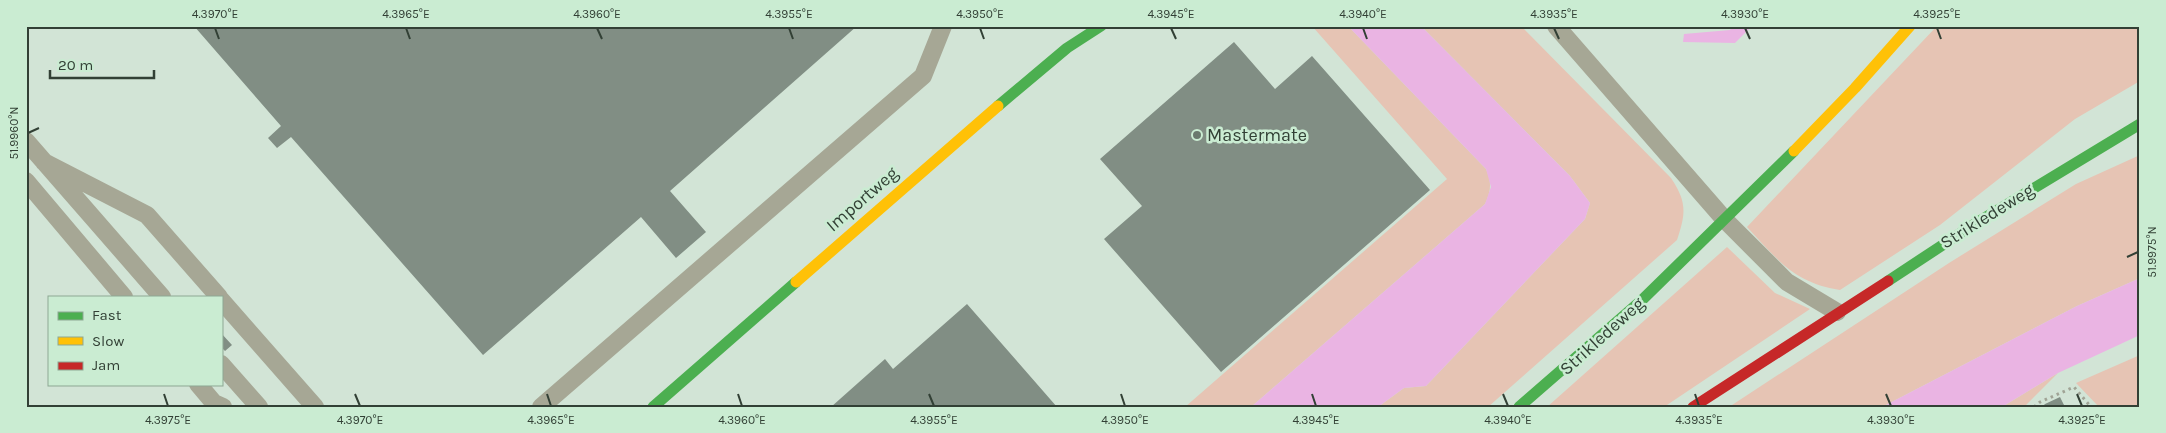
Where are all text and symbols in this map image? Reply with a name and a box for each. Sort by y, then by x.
text: 4.3970°E [192,7,238,21]
text: 4.3965°E [382,7,430,21]
text: 4.3960°E [573,7,621,21]
text: 4.3955°E [765,7,813,21]
text: 4.3950°E [956,7,1004,21]
text: 4.3945°E [1147,7,1195,21]
text: 4.3940°E [1339,7,1387,21]
text: 4.3935°E [1530,7,1578,21]
text: 4.3930°E [1721,7,1769,21]
text: 4.3925°E [1913,7,1961,21]
scale bar [50,48,154,80]
text: 20 m [58,56,93,74]
text: 51.9960°N [7,106,21,160]
place label: Mastermate [1207,124,1307,146]
marker: Mastermate [1191,129,1203,141]
street label: Importweg [822,162,902,236]
street label: Strikledeweg [1936,179,2038,253]
text: 51.9975°N [2145,226,2159,278]
street label: Strikledeweg [1555,292,1649,380]
legend [48,296,222,386]
text: Fast [92,306,122,324]
text: Slow [92,332,124,350]
text: Jam [92,356,120,374]
text: 4.3975°E [145,413,191,427]
text: 4.3970°E [337,413,383,427]
text: 4.3965°E [527,413,575,427]
text: 4.3960°E [718,413,766,427]
text: 4.3955°E [910,413,958,427]
text: 4.3950°E [1101,413,1149,427]
text: 4.3945°E [1292,413,1340,427]
text: 4.3940°E [1484,413,1532,427]
text: 4.3935°E [1675,413,1723,427]
text: 4.3930°E [1867,413,1915,427]
text: 4.3925°E [2058,413,2106,427]

